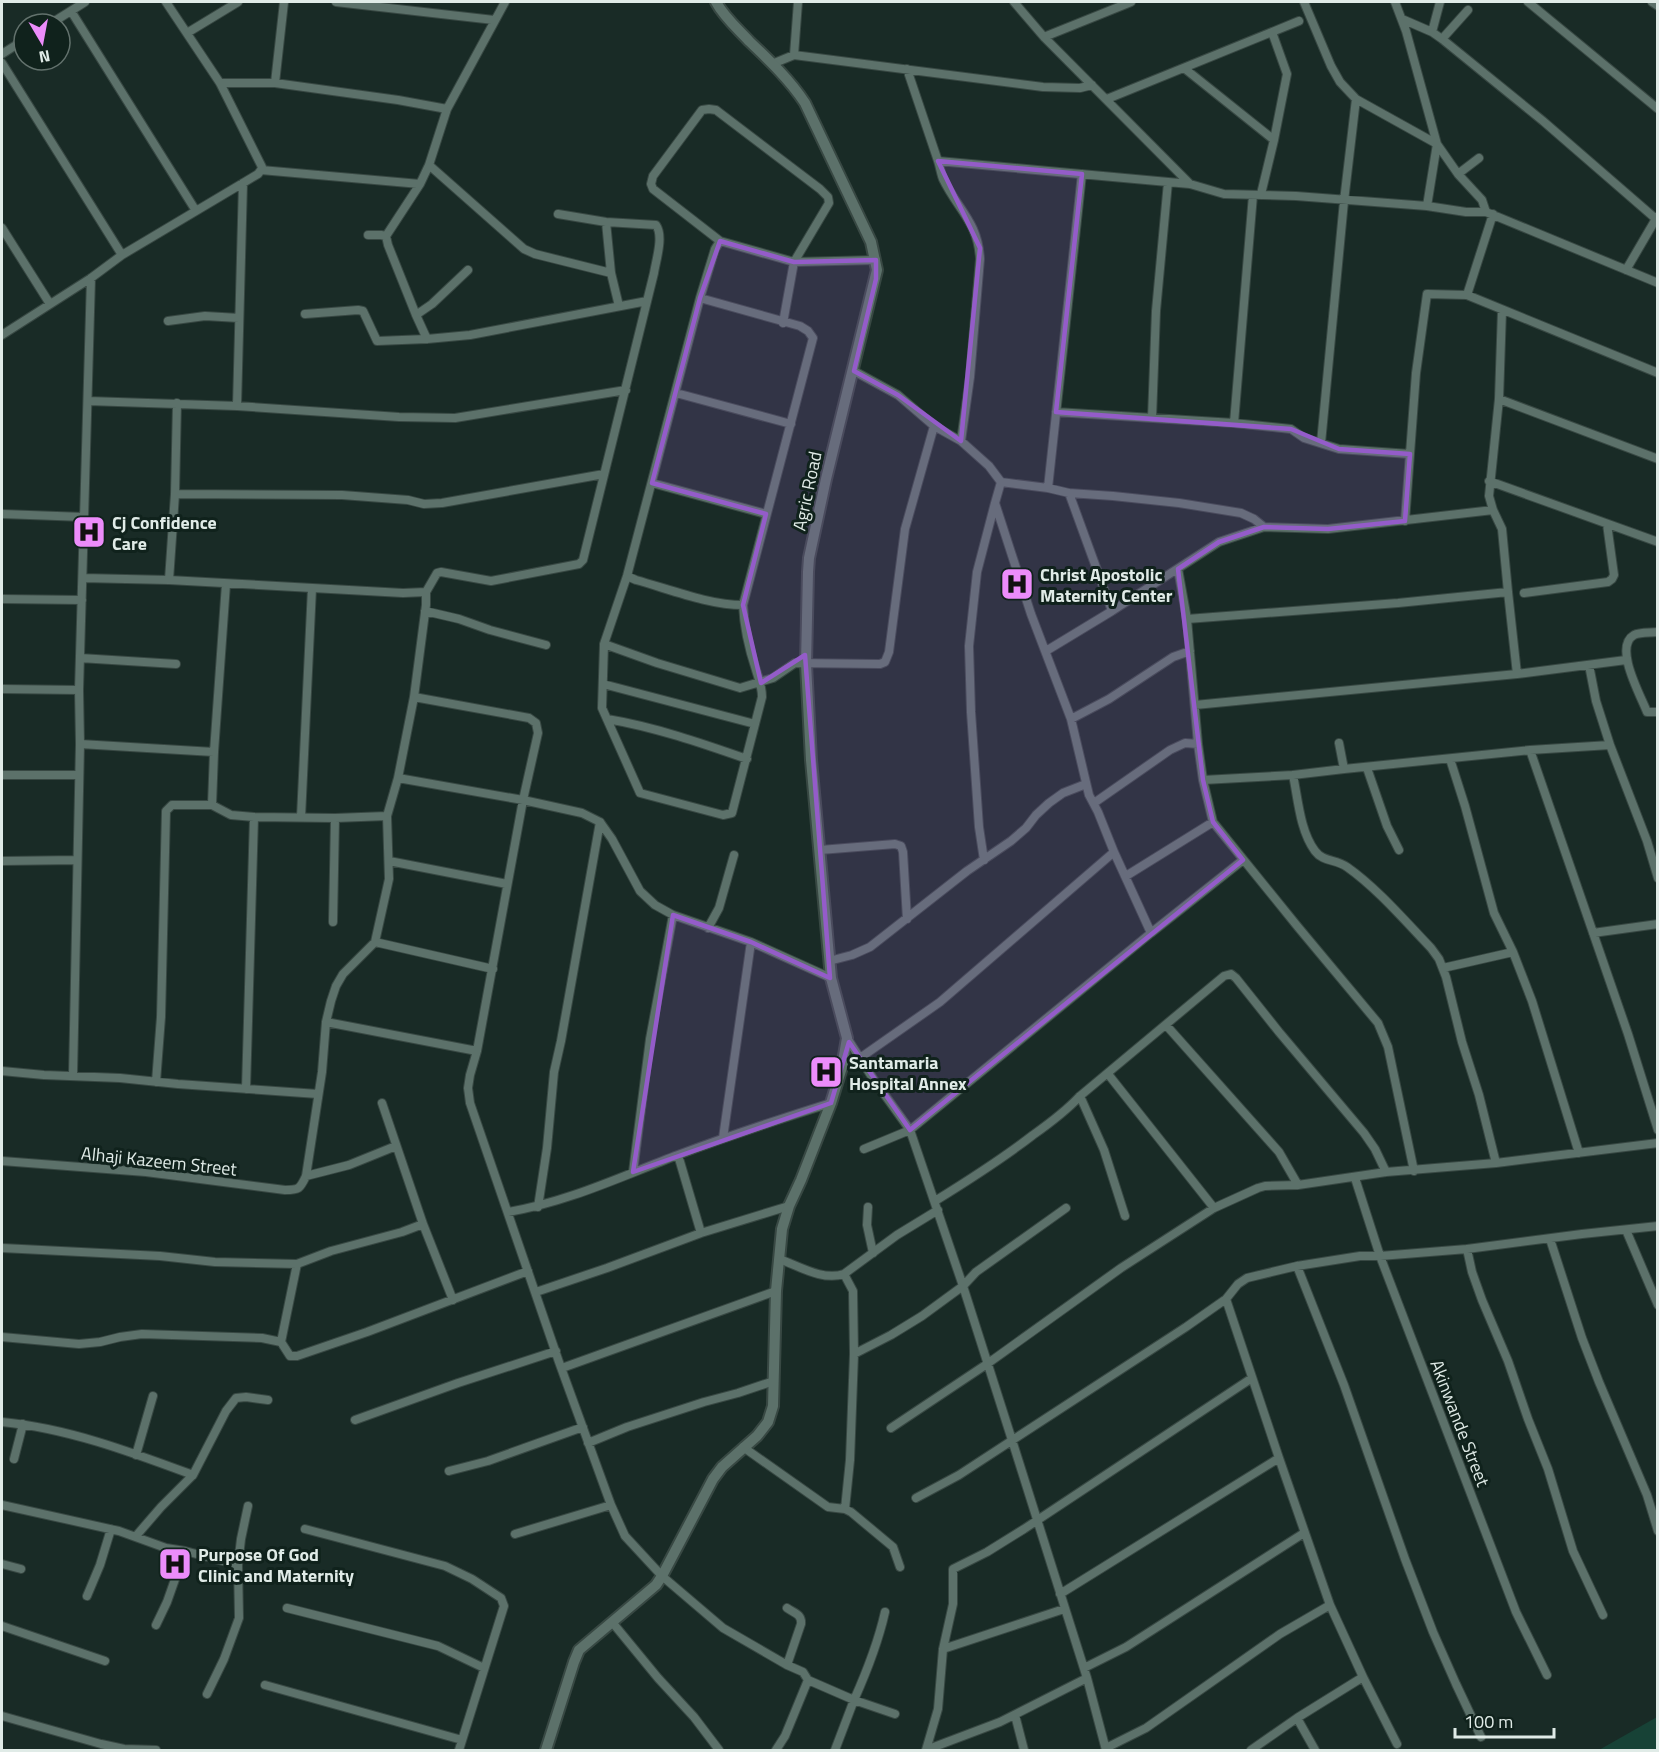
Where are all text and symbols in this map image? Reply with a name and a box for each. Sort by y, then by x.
north arrow [12,12,72,72]
text: N [37,44,52,70]
street label: Agric Road [785,449,829,533]
place label: Cj Confidence Care [112,509,217,557]
hospital icon: Cj Confidence Care [71,514,107,550]
place label: Christ Apostolic Maternity Center [1040,561,1173,609]
hospital icon: Christ Apostolic Maternity Center [999,566,1035,602]
place label: Santamaria Hospital Annex [849,1049,967,1097]
hospital icon: Santamaria Hospital Annex [808,1054,844,1090]
street label: Alhaji Kazeem Street [80,1139,239,1183]
street label: Akinwande Street [1423,1356,1497,1491]
place label: Purpose Of God Clinic and Maternity [198,1541,354,1589]
hospital icon: Purpose Of God Clinic and Maternity [157,1546,193,1582]
scale bar [1455,1701,1554,1739]
text: 100 m [1464,1708,1513,1735]

